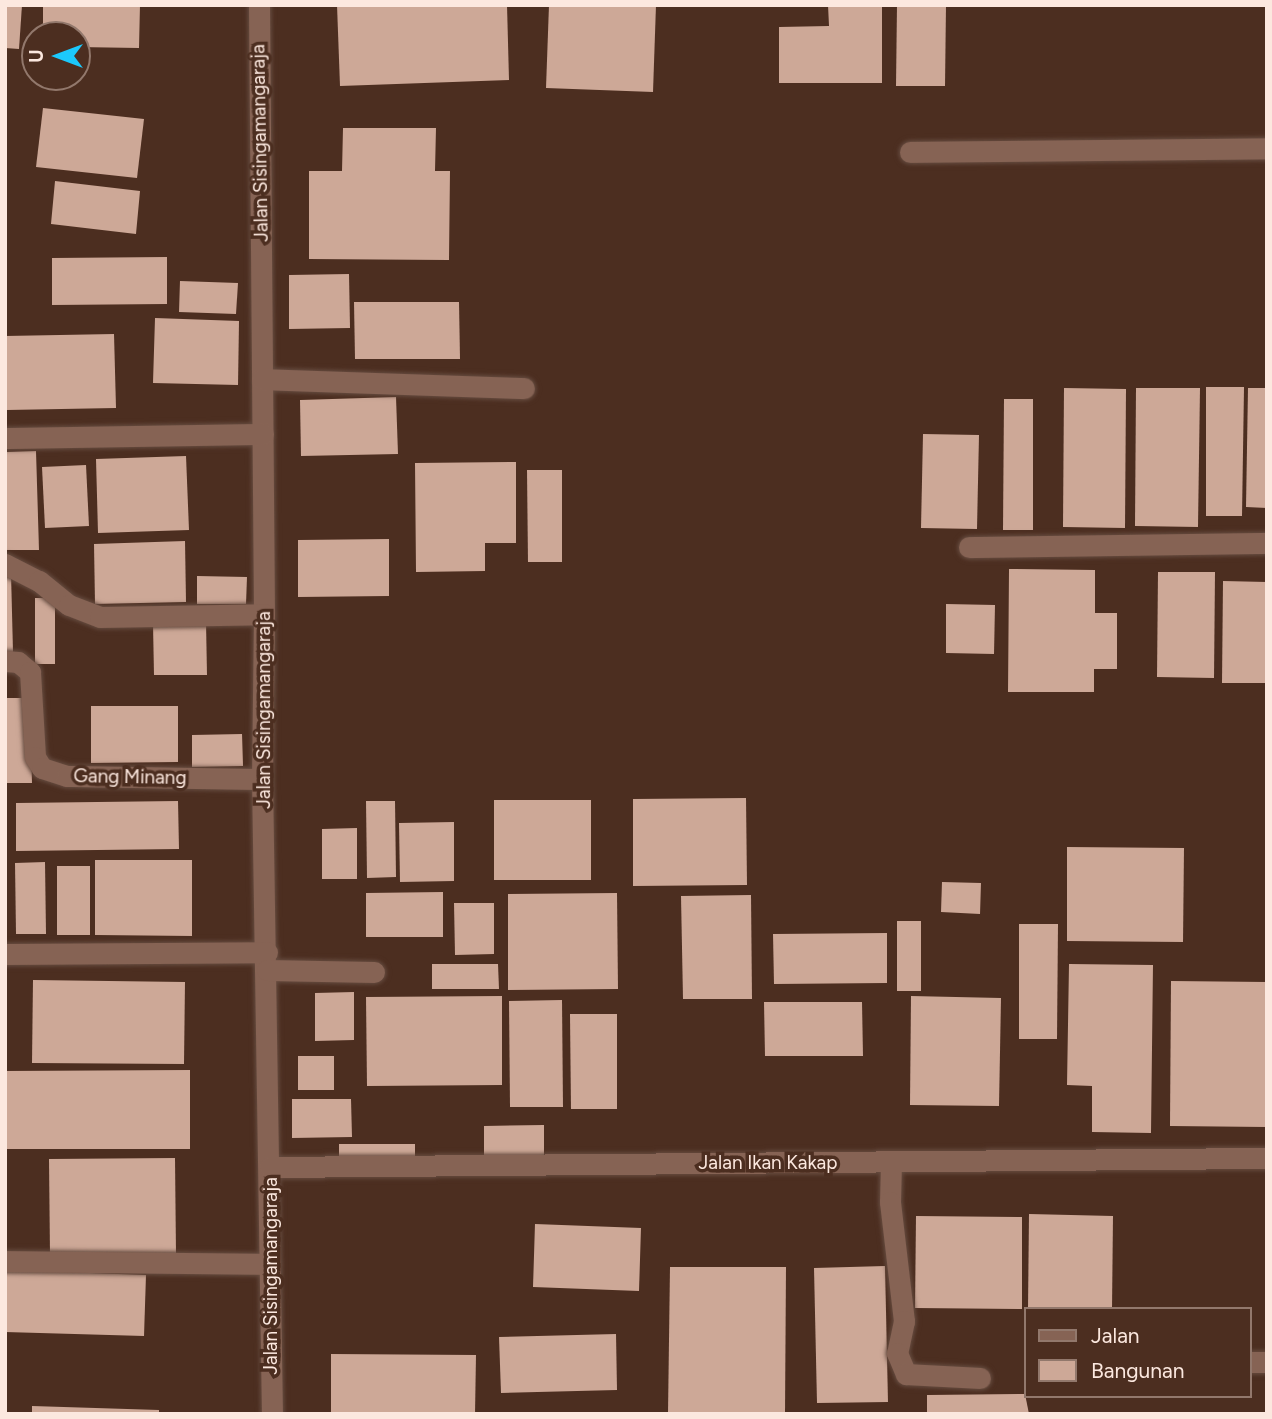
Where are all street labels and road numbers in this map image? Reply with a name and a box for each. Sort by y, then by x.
street label: Jalan Sisingamangaraja [247,44,273,242]
street label: Jalan Sisingamangaraja [253,611,275,809]
street label: Gang Minang [73,765,187,789]
street label: Jalan Ikan Kakap [699,1152,837,1174]
street label: Jalan Sisingamangaraja [260,1177,282,1375]

